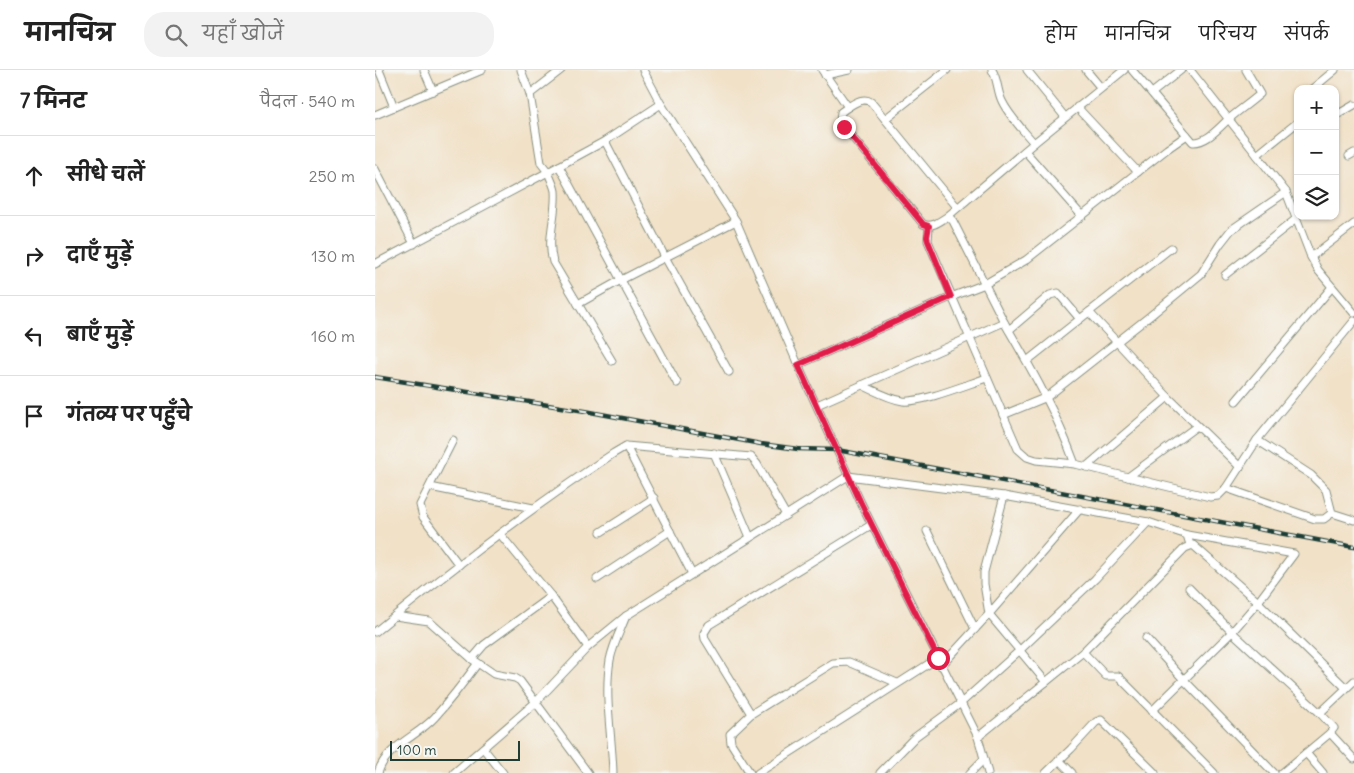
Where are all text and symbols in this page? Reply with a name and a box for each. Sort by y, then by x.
search box [144,12,494,57]
text: मानचित्र [25,17,114,47]
icon: search [162,21,190,49]
text: यहाँ खोजें [202,21,284,45]
text: होम [1045,22,1077,45]
text: मानचित्र [1105,22,1171,45]
text: परिचय [1199,22,1256,45]
text: संपर्क [1284,22,1329,45]
map controls [1294,85,1339,220]
button: + [1294,85,1339,130]
text: 7 मिनट [20,87,86,114]
text: पैदल · 540 m [260,91,355,111]
route end [833,116,856,139]
button: − [1294,130,1339,175]
icon: ahead [20,162,48,190]
text: सीधे चलें [67,162,144,186]
text: 250 m [309,166,355,186]
button: layers [1294,175,1339,220]
icon: right [20,242,48,270]
text: दाएँ मुड़ें [67,242,133,266]
text: 130 m [311,246,355,266]
icon: left [20,322,48,350]
text: बाएँ मुड़ें [67,322,133,346]
text: 160 m [311,326,355,346]
icon: arrive [20,402,48,430]
text: गंतव्य पर पहुँचे [67,402,192,426]
route start [927,647,950,670]
scale bar [390,738,520,761]
text: 100 m [397,741,437,759]

